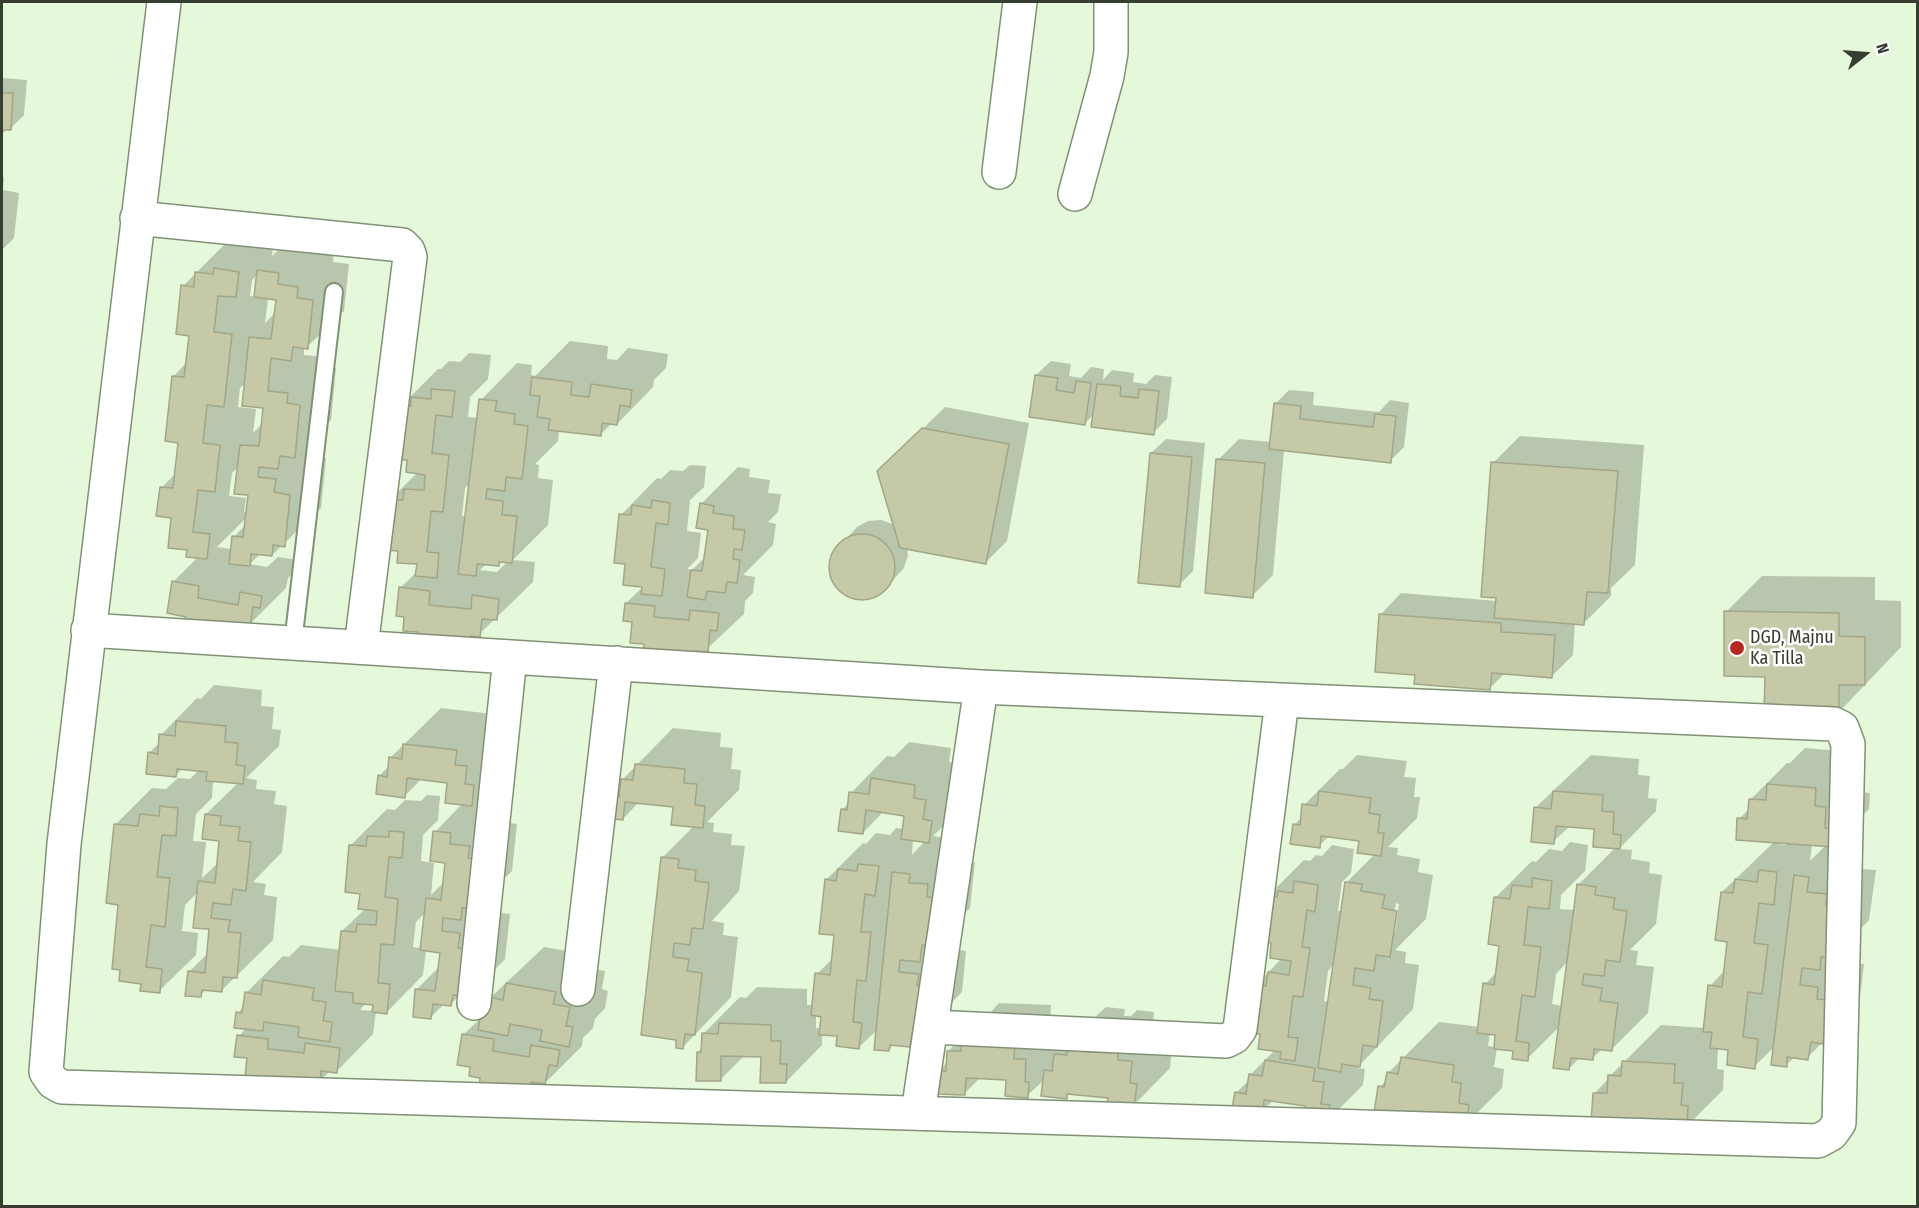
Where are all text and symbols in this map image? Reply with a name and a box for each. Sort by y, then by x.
north arrow [1835,24,1895,84]
text: N [1872,41,1893,56]
place label: DGD, Majnu Ka Tilla [1750,627,1834,670]
marker: DGD, Majnu Ka Tilla [1728,639,1746,657]

